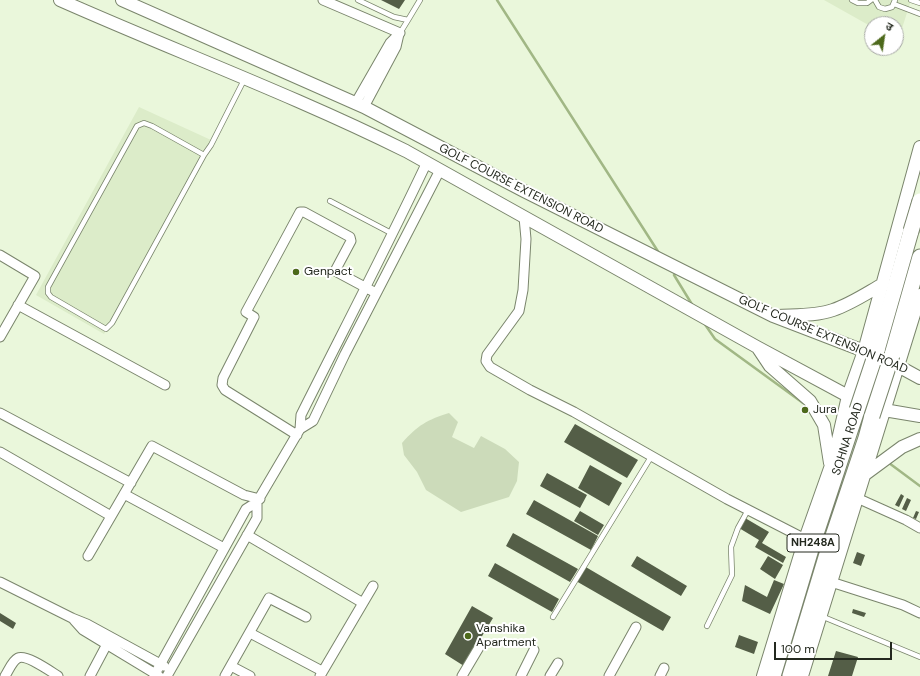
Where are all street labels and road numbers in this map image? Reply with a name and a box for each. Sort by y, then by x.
street label: GOLF COURSE EXTENSION ROAD [436,141,606,237]
street label: GOLF COURSE EXTENSION ROAD [736,293,910,377]
street label: SOHNA ROAD [829,401,867,477]
road number: NH248A [787,534,839,552]

